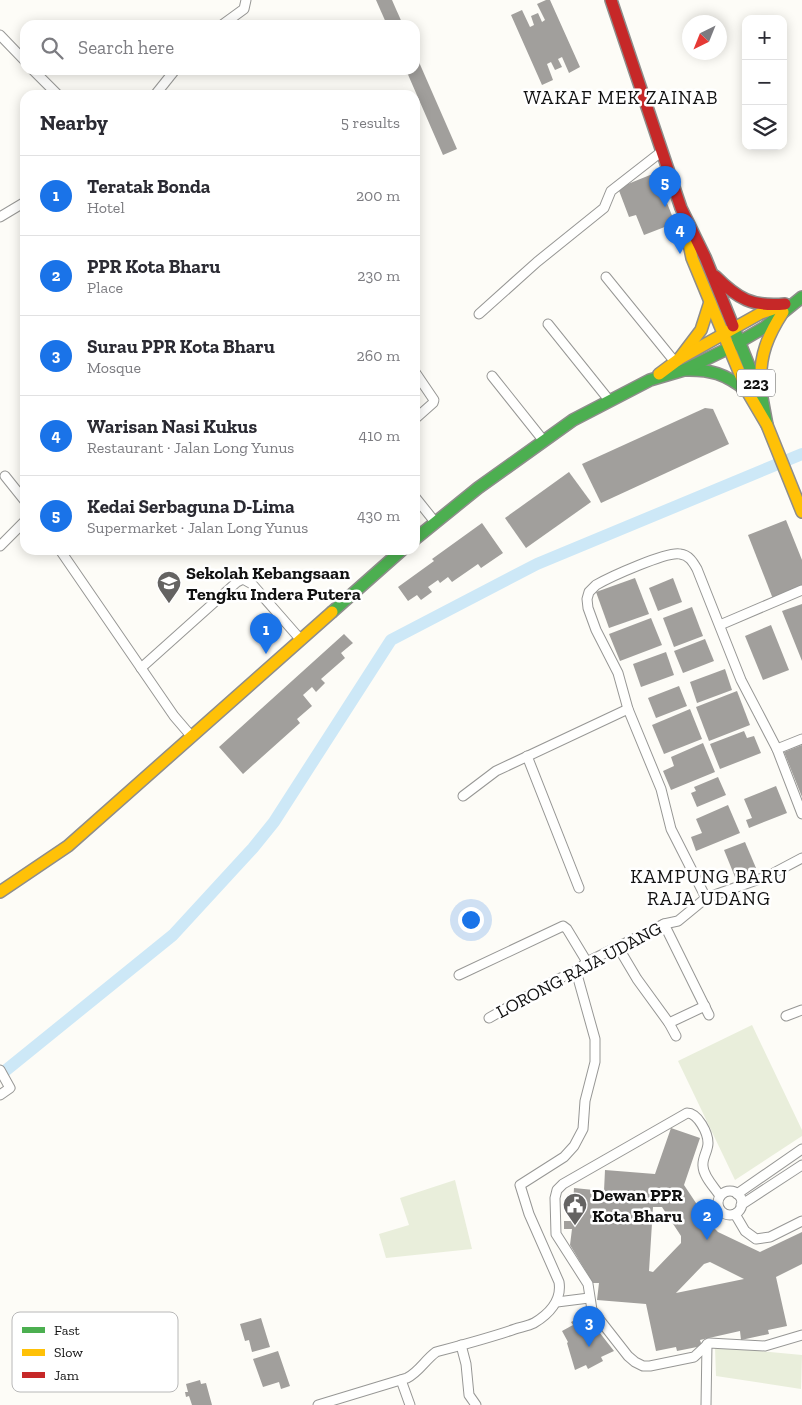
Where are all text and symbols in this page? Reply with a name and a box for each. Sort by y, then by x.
north arrow [682,15,727,60]
map controls [742,15,787,150]
button: + [742,15,787,60]
search box [20,20,420,75]
icon: search [38,34,66,62]
text: Search here [78,36,174,59]
button: − [742,60,787,105]
district label: WAKAF MEK ZAINAB [523,86,719,109]
button: layers [742,105,787,150]
text: Nearby [40,110,108,135]
text: 5 results [341,113,400,132]
pin: 5 [649,166,681,207]
text: Teratak Bonda [87,175,210,198]
text: 1 [53,186,59,205]
text: 200 m [356,186,400,205]
text: Hotel [87,198,125,217]
pin: 4 [664,213,696,254]
text: PPR Kota Bharu [87,255,220,278]
text: 2 [52,266,60,285]
text: 230 m [357,266,400,285]
text: Place [87,278,123,297]
text: Surau PPR Kota Bharu [87,335,275,358]
text: 3 [52,346,60,365]
text: 260 m [357,346,400,365]
text: Mosque [87,358,141,377]
road number: 223 [737,369,775,396]
text: Warisan Nasi Kukus [87,415,257,438]
text: 4 [51,426,61,445]
text: 410 m [359,426,400,445]
text: Restaurant · Jalan Long Yunus [87,438,294,457]
text: Kedai Serbaguna D-Lima [87,495,295,518]
text: 5 [52,506,60,525]
text: 430 m [357,506,400,525]
text: Supermarket · Jalan Long Yunus [87,518,308,537]
place label: Sekolah Kebangsaan Tengku Indera Putera [186,562,361,605]
school or university icon: Sekolah Kebangsaan Tengku Indera Putera [156,570,182,604]
pin: 1 [250,613,282,654]
district label: KAMPUNG BARU RAJA UDANG [630,865,788,910]
your location [458,907,484,933]
street label: LORONG RAJA UDANG [493,917,665,1023]
place label: Dewan PPR Kota Bharu [592,1184,683,1227]
public building icon: Dewan PPR Kota Bharu [562,1192,588,1226]
pin: 2 [691,1199,723,1240]
pin: 3 [573,1306,605,1347]
legend [12,1312,178,1392]
text: Fast [54,1322,81,1339]
text: Slow [54,1344,83,1361]
text: Jam [54,1367,79,1384]

